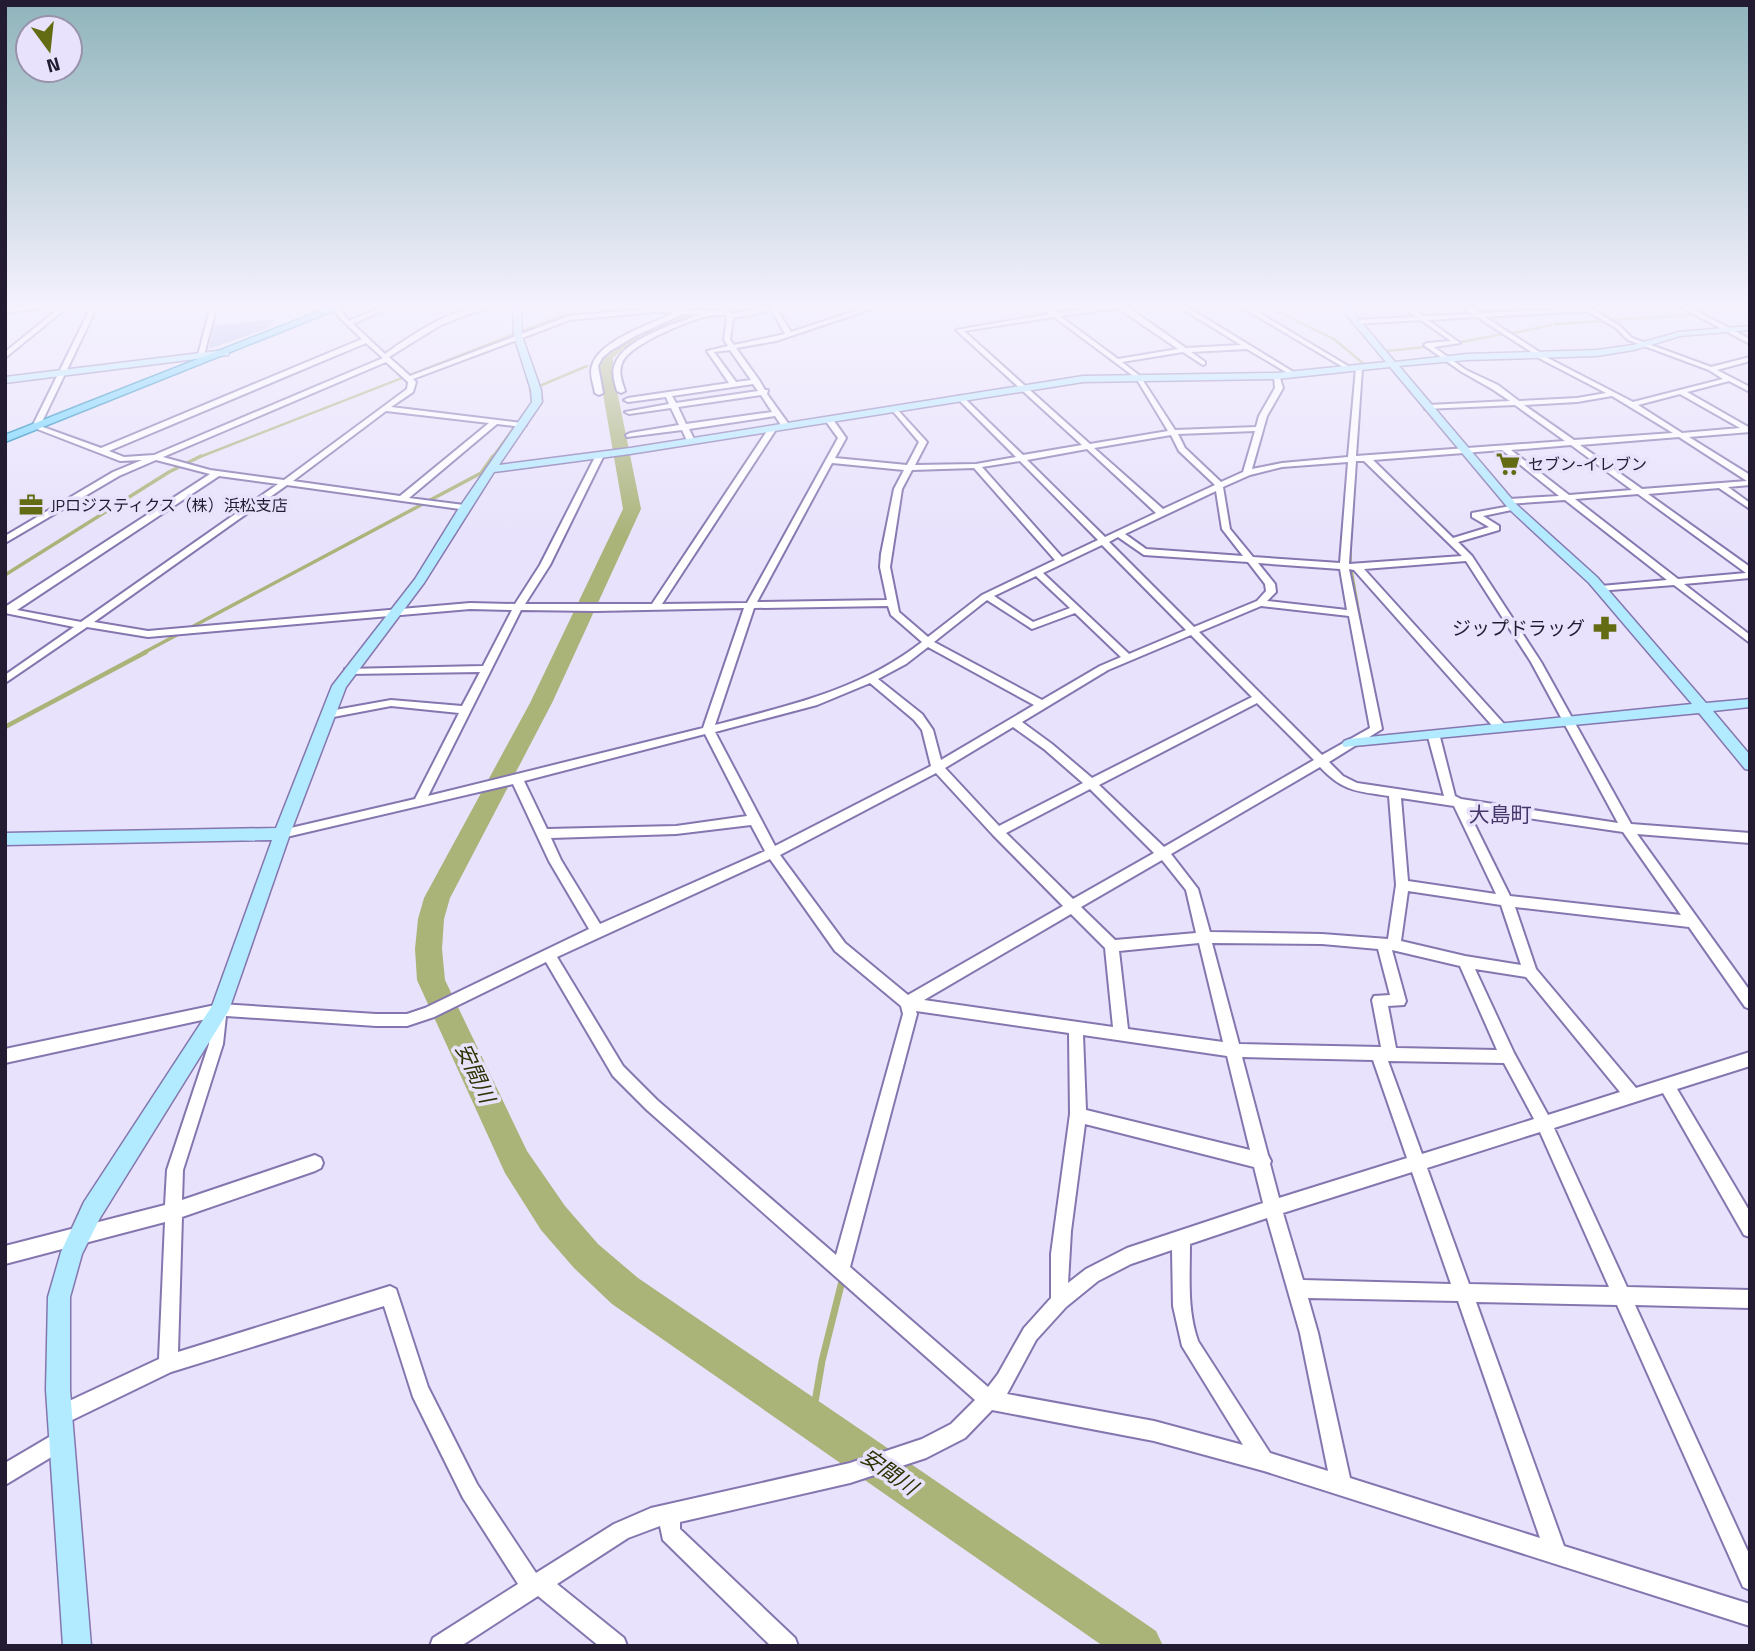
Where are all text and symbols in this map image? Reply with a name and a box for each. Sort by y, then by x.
north arrow [14,14,84,84]
text: N [43,50,64,82]
supermarket icon: セブン-イレブン [1494,450,1522,478]
place label: セブン-イレブン [1528,452,1647,476]
office icon: JPロジスティクス（株）浜松支店 [17,491,45,519]
place label: JPロジスティクス（株）浜松支店 [51,493,288,517]
place label: ジップドラッグ [1452,613,1585,642]
pharmacy icon: ジップドラッグ [1591,614,1619,642]
district label: 大島町 [1469,798,1532,830]
water label: 安間川 [448,1037,505,1110]
water label: 安間川 [855,1440,926,1504]

